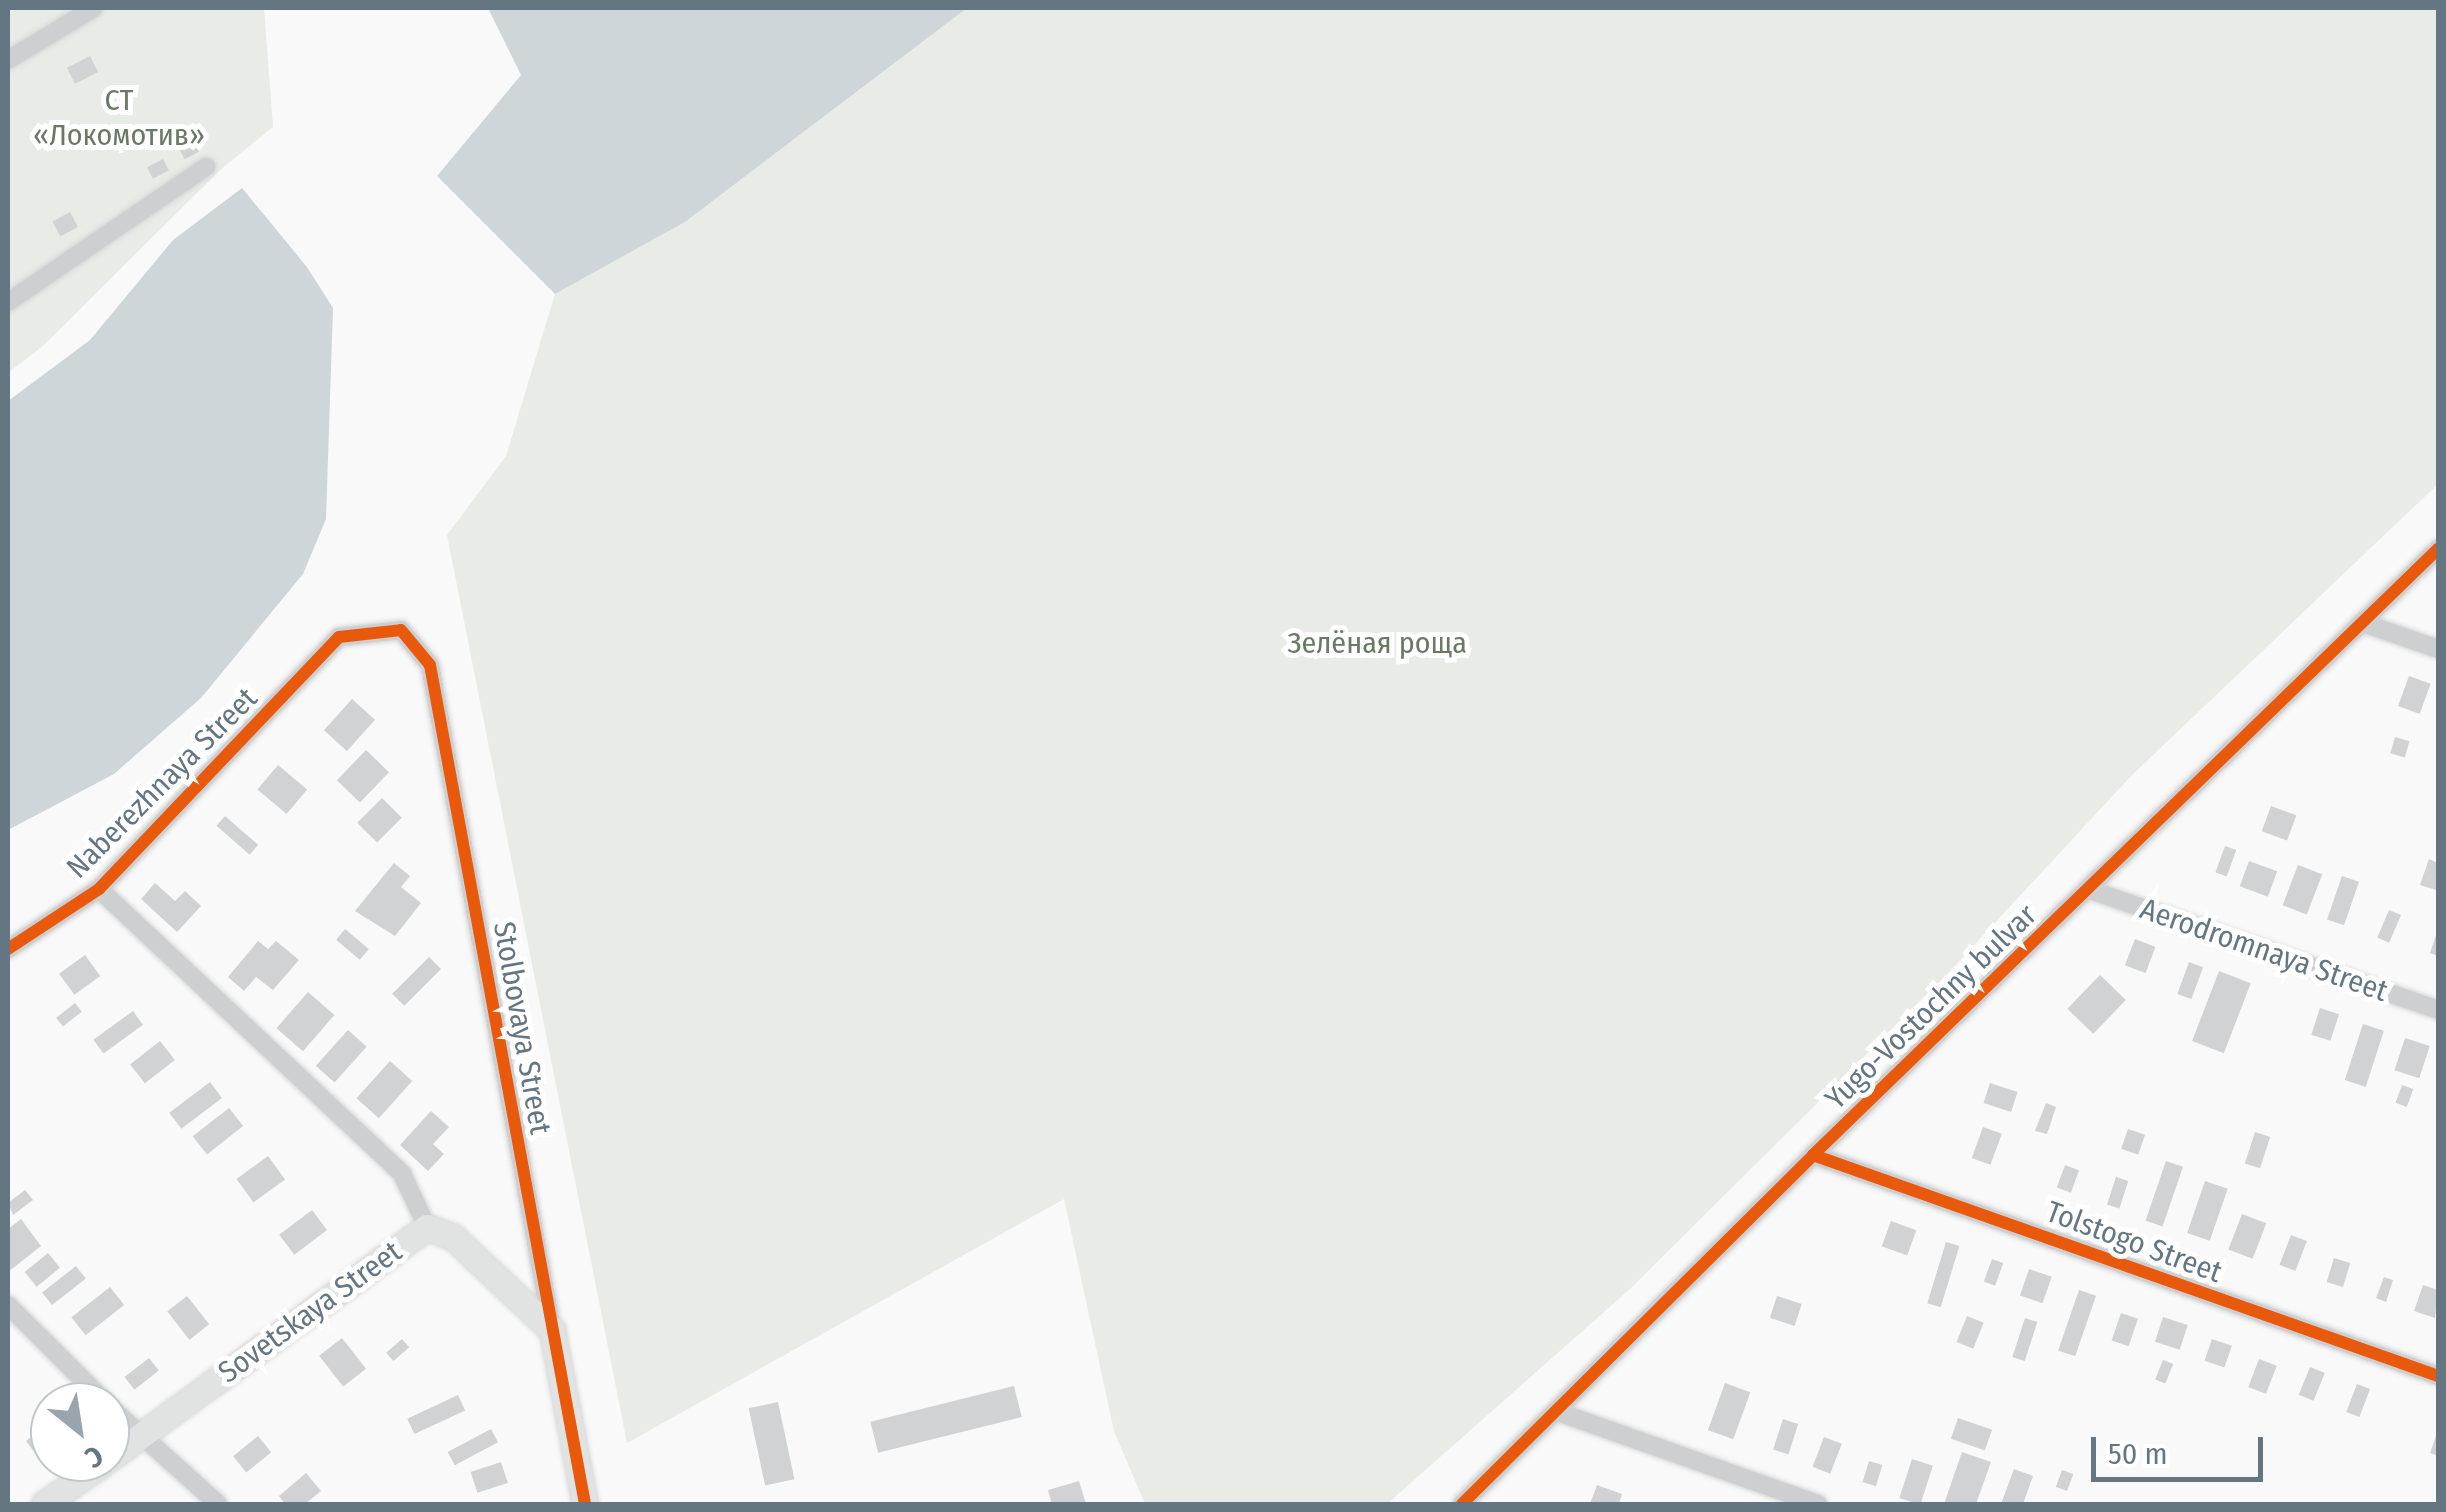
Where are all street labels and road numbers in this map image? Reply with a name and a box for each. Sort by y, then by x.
street label: Naberezhnaya Street [59,680,265,886]
street label: Aerodromnaya Street [2136,891,2392,1009]
street label: Yugo-Vostochny bulvar [1818,897,2044,1117]
street label: Stolbovaya Street [486,919,558,1137]
street label: Tolstogo Street [2041,1194,2227,1290]
street label: Sovetskaya Street [211,1234,409,1390]

